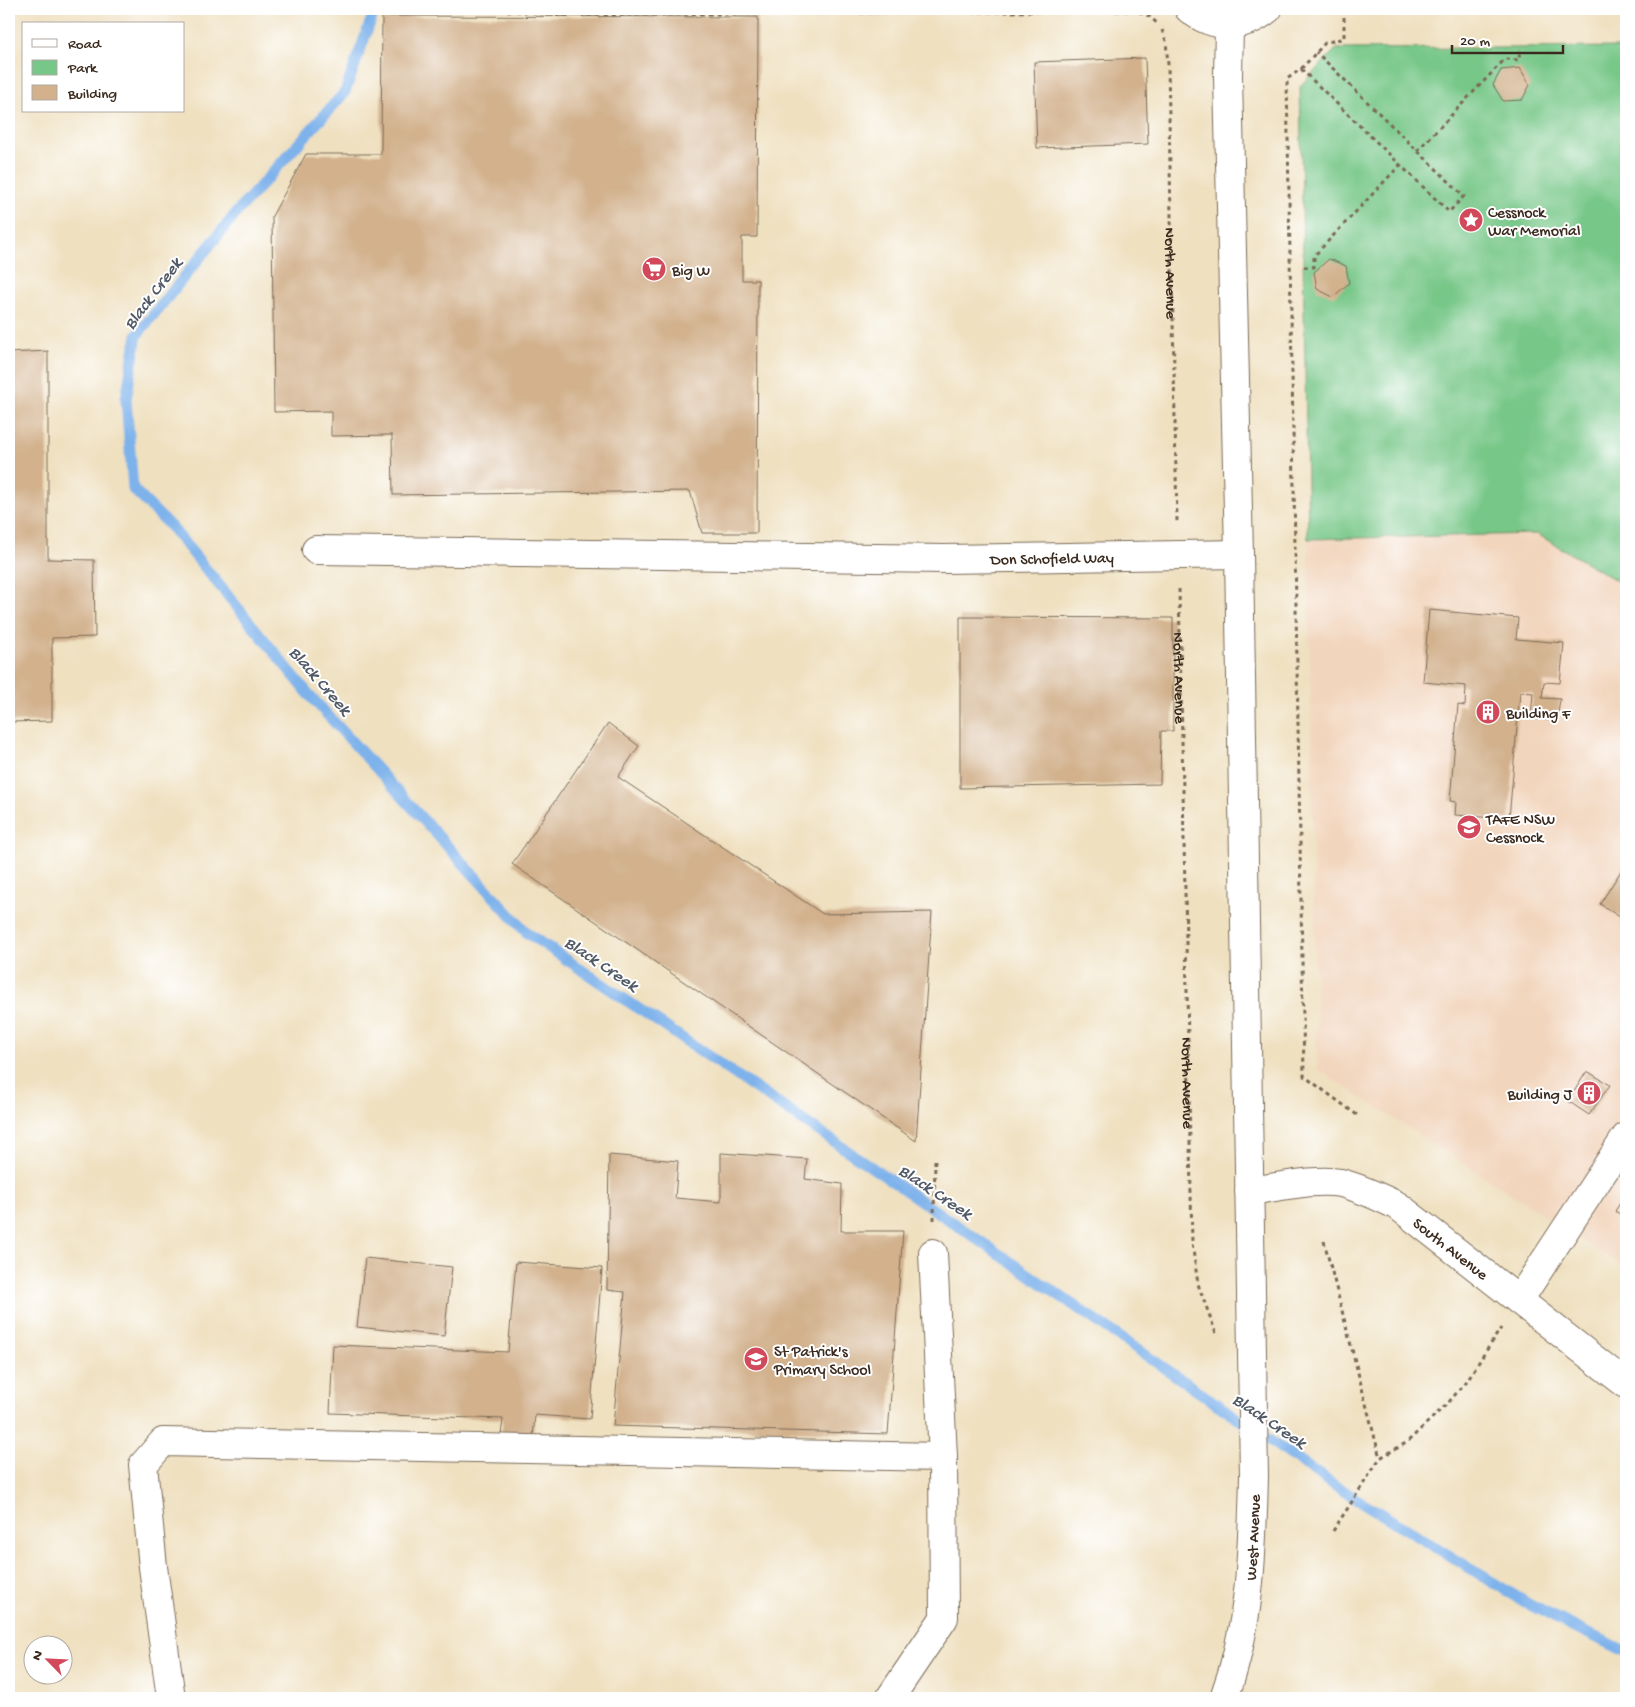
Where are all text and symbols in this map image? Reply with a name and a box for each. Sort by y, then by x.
legend [22,22,185,112]
scale bar [1452,22,1564,54]
text: 20 m [1460,33,1490,51]
text: Road [68,36,102,54]
text: Park [67,60,98,78]
text: Building [67,86,117,104]
place label: Cessnock War Memorial [1488,205,1581,242]
place icon: Cessnock War Memorial [1458,207,1484,233]
street label: North Avenue [1158,227,1179,320]
water label: Black Creek [120,253,189,334]
supermarket icon: Big W [641,256,667,282]
place label: Big W [671,263,711,282]
street label: Don Schofield Way [989,550,1114,571]
street label: North Avenue [1167,632,1188,725]
water label: Black Creek [284,643,356,722]
building icon: Building F [1475,699,1501,725]
place label: Building F [1505,706,1571,725]
place label: TAFE NSW Cessnock [1485,812,1555,849]
school or university icon: TAFE NSW Cessnock [1456,814,1482,840]
water label: Black Creek [560,933,643,998]
street label: North Avenue [1175,1037,1196,1130]
building icon: Building J [1576,1080,1602,1106]
place label: Building J [1507,1087,1574,1106]
water label: Black Creek [894,1161,977,1226]
street label: South Avenue [1408,1215,1491,1286]
place label: St Patrick's Primary School [773,1344,871,1381]
school or university icon: St Patrick's Primary School [743,1346,769,1372]
water label: Black Creek [1228,1390,1311,1455]
street label: West Avenue [1243,1493,1267,1581]
north arrow [22,1634,72,1684]
text: N [29,1648,48,1663]

